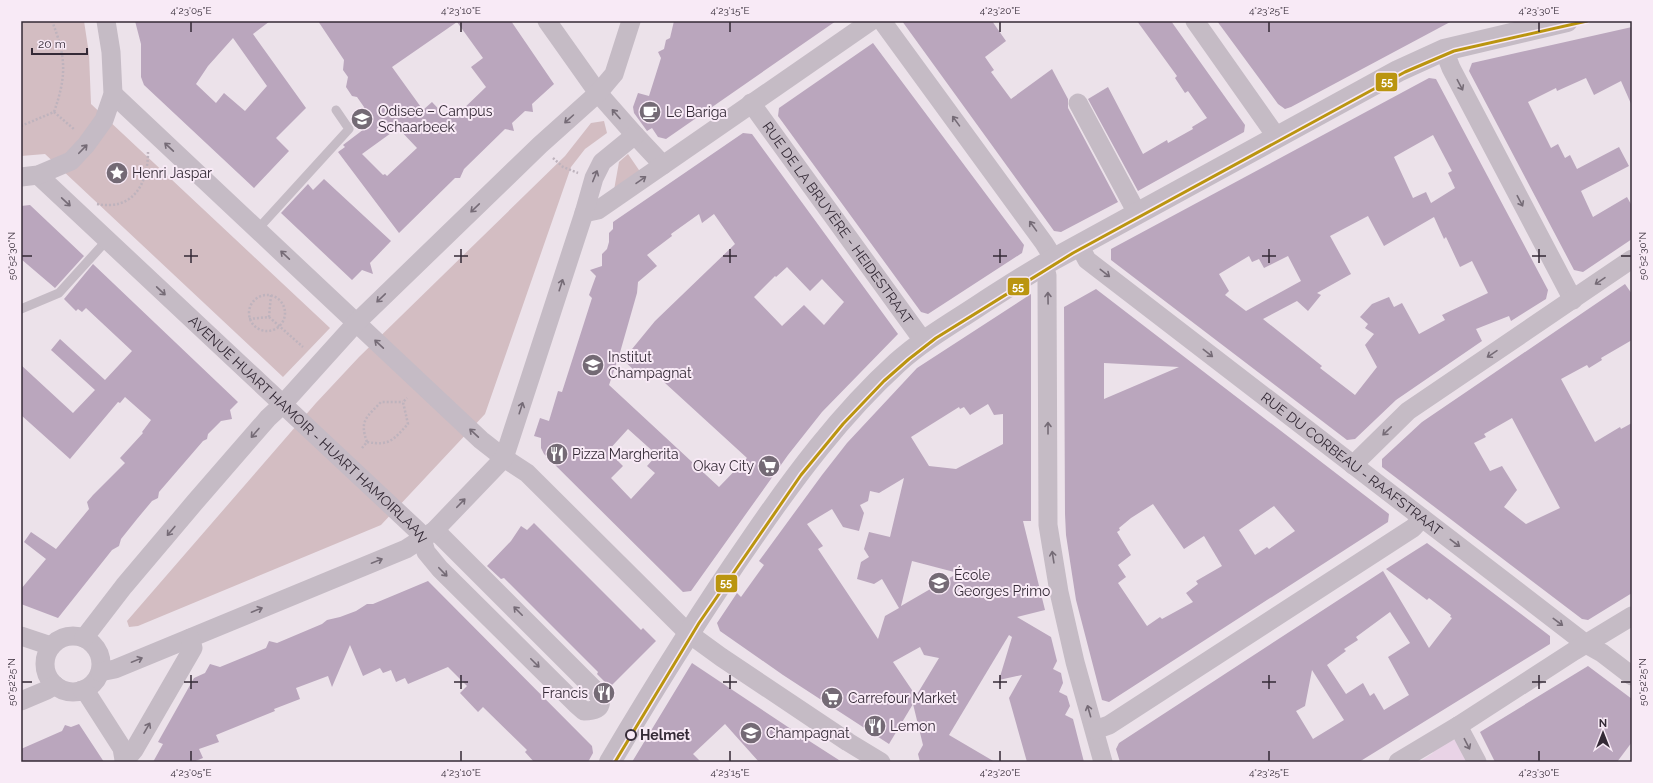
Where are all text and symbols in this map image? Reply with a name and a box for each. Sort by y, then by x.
text: 4°23'05"E [171,5,211,16]
text: 4°23'10"E [441,5,481,16]
text: 4°23'15"E [710,5,750,16]
text: 4°23'20"E [980,5,1020,16]
text: 4°23'25"E [1249,5,1289,16]
text: 4°23'30"E [1519,5,1559,16]
scale bar [32,30,87,56]
text: 20 m [38,37,66,51]
line badge: 55 [1375,72,1398,92]
text: 55 [1381,76,1393,89]
one-way arrow [1457,79,1464,91]
cafe icon: Le Bariga [637,99,663,125]
place label: Odisee – Campus Schaarbeek [378,103,493,135]
place label: Le Bariga [666,104,727,120]
school or university icon: Odisee – Campus Schaarbeek [349,106,375,132]
one-way arrow [612,108,621,119]
one-way arrow [564,114,574,124]
one-way arrow [952,116,960,127]
street label: RUE DE LA BRUYÈRE - HEIDESTRAAT [759,119,917,327]
one-way arrow [164,143,174,152]
one-way arrow [78,144,87,154]
place icon: Henri Jaspar [104,160,130,186]
place label: Henri Jaspar [132,165,212,181]
one-way arrow [592,171,600,183]
one-way arrow [636,176,647,184]
one-way arrow [1517,194,1525,206]
one-way arrow [61,197,71,207]
one-way arrow [470,203,480,213]
one-way arrow [1028,221,1037,232]
text: 50°52'30"N [6,232,17,280]
text: 50°52'30"N [1637,232,1648,280]
one-way arrow [280,251,290,260]
one-way arrow [1099,269,1110,278]
line badge: 55 [1007,277,1030,296]
one-way arrow [1595,277,1606,285]
one-way arrow [558,278,565,291]
text: 55 [1012,281,1024,294]
one-way arrow [156,286,166,295]
one-way arrow [1044,292,1052,305]
one-way arrow [376,293,386,303]
street label: AVENUE HUART HAMOIR - HUART HAMOIRLAAN [185,312,430,545]
one-way arrow [374,340,385,349]
one-way arrow [1202,348,1213,357]
place label: Institut Champagnat [608,349,692,381]
one-way arrow [1487,350,1498,358]
school or university icon: Institut Champagnat [580,352,606,378]
street label: RUE DU CORBEAU - RAAFSTRAAT [1258,389,1446,539]
one-way arrow [518,402,525,415]
one-way arrow [1044,422,1052,435]
one-way arrow [1382,426,1392,436]
one-way arrow [251,427,260,438]
one-way arrow [469,428,479,438]
restaurant icon: Pizza Margherita [544,441,570,467]
place label: Pizza Margherita [572,446,679,462]
supermarket icon: Okay City [756,453,782,479]
place label: Okay City [693,458,754,474]
one-way arrow [456,498,466,508]
one-way arrow [166,526,175,536]
one-way arrow [1449,539,1460,547]
one-way arrow [1049,551,1057,564]
one-way arrow [371,557,383,564]
place label: École Georges Primo [954,566,1050,599]
one-way arrow [438,567,447,577]
school or university icon: École Georges Primo [926,570,952,596]
line badge: 55 [715,574,738,593]
text: 55 [720,577,732,590]
one-way arrow [250,606,262,614]
one-way arrow [513,607,523,616]
one-way arrow [1552,618,1563,626]
one-way arrow [130,655,142,663]
text: 50°52'25"N [6,658,17,706]
text: 50°52'25"N [1637,658,1648,706]
one-way arrow [530,659,540,668]
restaurant icon: Francis [591,680,617,706]
place label: Francis [542,685,588,701]
supermarket icon: Carrefour Market [819,685,845,711]
place label: Carrefour Market [848,690,957,706]
one-way arrow [1085,705,1092,718]
restaurant icon: Lemon [862,713,888,739]
north arrow [1583,713,1623,753]
text: N [1599,717,1607,730]
place label: Lemon [890,718,936,734]
school or university icon: Champagnat [738,720,764,746]
one-way arrow [143,722,151,734]
place label: Champagnat [766,725,850,741]
place label: Helmet [640,727,690,743]
marker: Helmet [625,729,637,741]
one-way arrow [1464,738,1472,750]
text: 4°23'05"E [171,767,211,778]
text: 4°23'10"E [441,767,481,778]
text: 4°23'15"E [710,767,750,778]
text: 4°23'20"E [980,767,1020,778]
text: 4°23'25"E [1249,767,1289,778]
text: 4°23'30"E [1519,767,1559,778]

